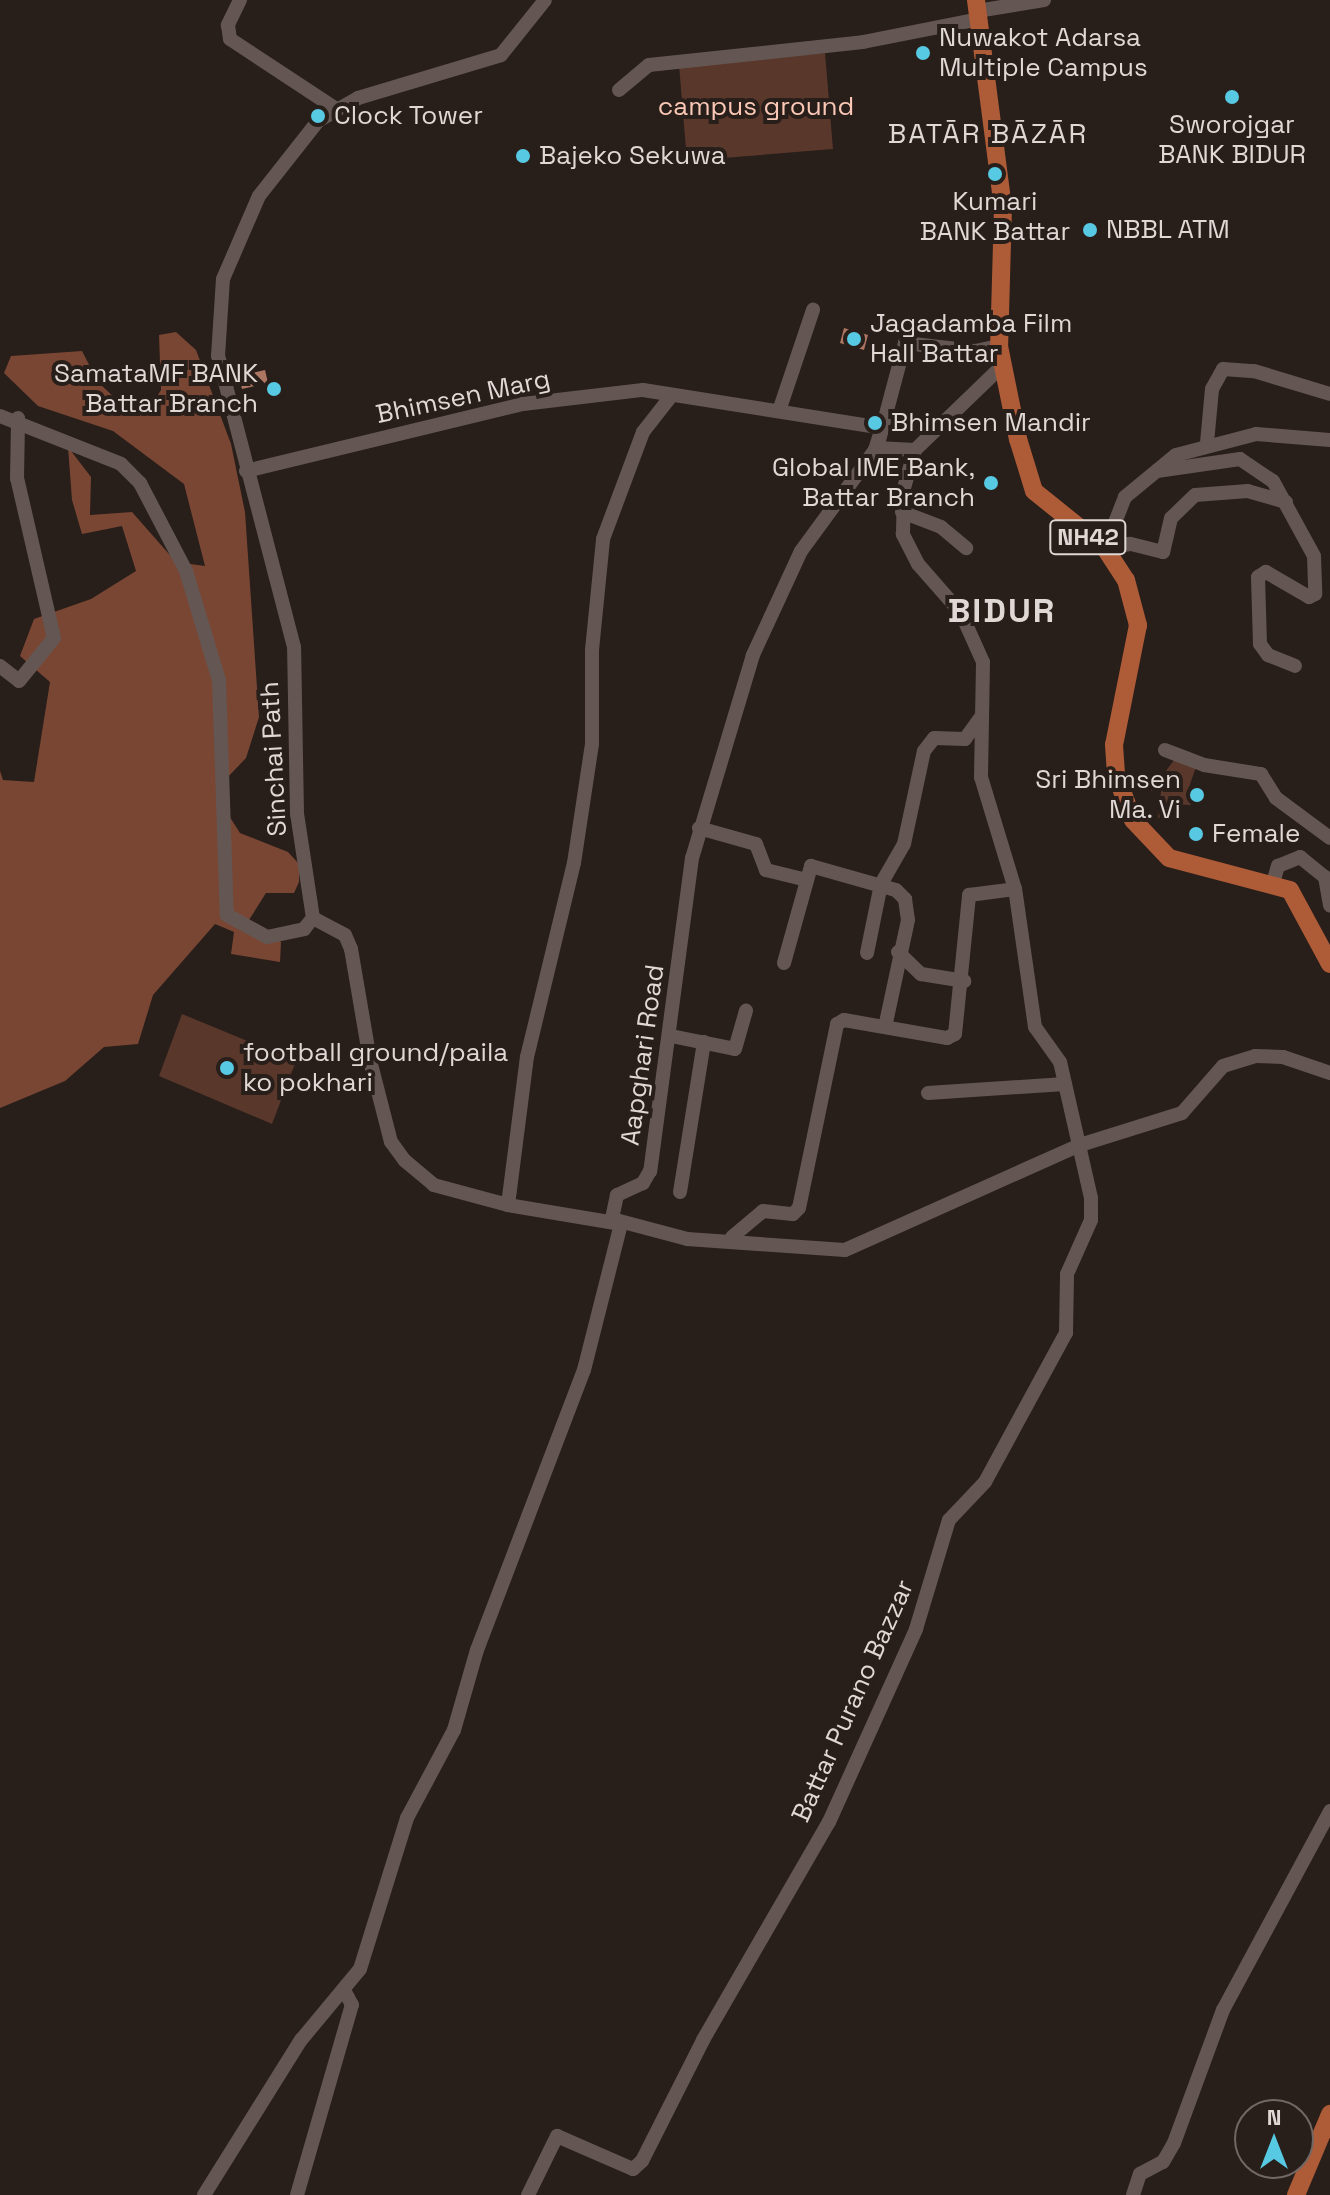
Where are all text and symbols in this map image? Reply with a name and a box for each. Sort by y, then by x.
place label: Nuwakot Adarsa Multiple Campus [939,22,1148,84]
marker: Nuwakot Adarsa Multiple Campus [914,44,932,62]
marker: Sworojgar BANK BIDUR [1223,88,1241,106]
park label: campus ground [658,91,854,123]
place label: Clock Tower [334,100,484,132]
marker: Clock Tower [309,107,327,125]
place label: Sworojgar BANK BIDUR [1158,109,1306,170]
district label: BATĀR BĀZĀR [888,116,1088,150]
place label: Bajeko Sekuwa [539,140,726,172]
marker: Bajeko Sekuwa [514,147,532,165]
marker: Kumari BANK Battar [986,165,1004,183]
place label: Kumari BANK Battar [920,186,1070,248]
place label: NBBL ATM [1106,214,1231,246]
marker: NBBL ATM [1081,221,1099,239]
place label: Jagadamba Film Hall Battar [870,308,1072,370]
marker: Jagadamba Film Hall Battar [845,330,863,348]
place label: SamataMF BANK Battar Branch [54,358,258,420]
street label: Bhimsen Marg [373,363,553,431]
marker: SamataMF BANK Battar Branch [265,380,283,398]
place label: Bhimsen Mandir [891,407,1091,439]
marker: Bhimsen Mandir [866,414,884,432]
place label: Global IME Bank, Battar Branch [772,452,975,514]
marker: Global IME Bank, Battar Branch [982,474,1000,492]
road number: NH42 [1048,517,1128,557]
district label: BIDUR [948,591,1056,631]
street label: Sinchai Path [254,681,294,837]
place label: Sri Bhimsen Ma. Vi [1035,764,1181,826]
marker: Sri Bhimsen Ma. Vi [1188,786,1206,804]
place label: Female [1212,818,1300,850]
marker: Female [1187,825,1205,843]
street label: Aapghari Road [615,963,671,1147]
place label: football ground/paila ko pokhari [243,1037,508,1098]
marker: football ground/paila ko pokhari [218,1059,236,1077]
street label: Battar Purano Bazzar [785,1575,921,1827]
north arrow [1234,2099,1314,2179]
text: N [1267,2103,1281,2131]

